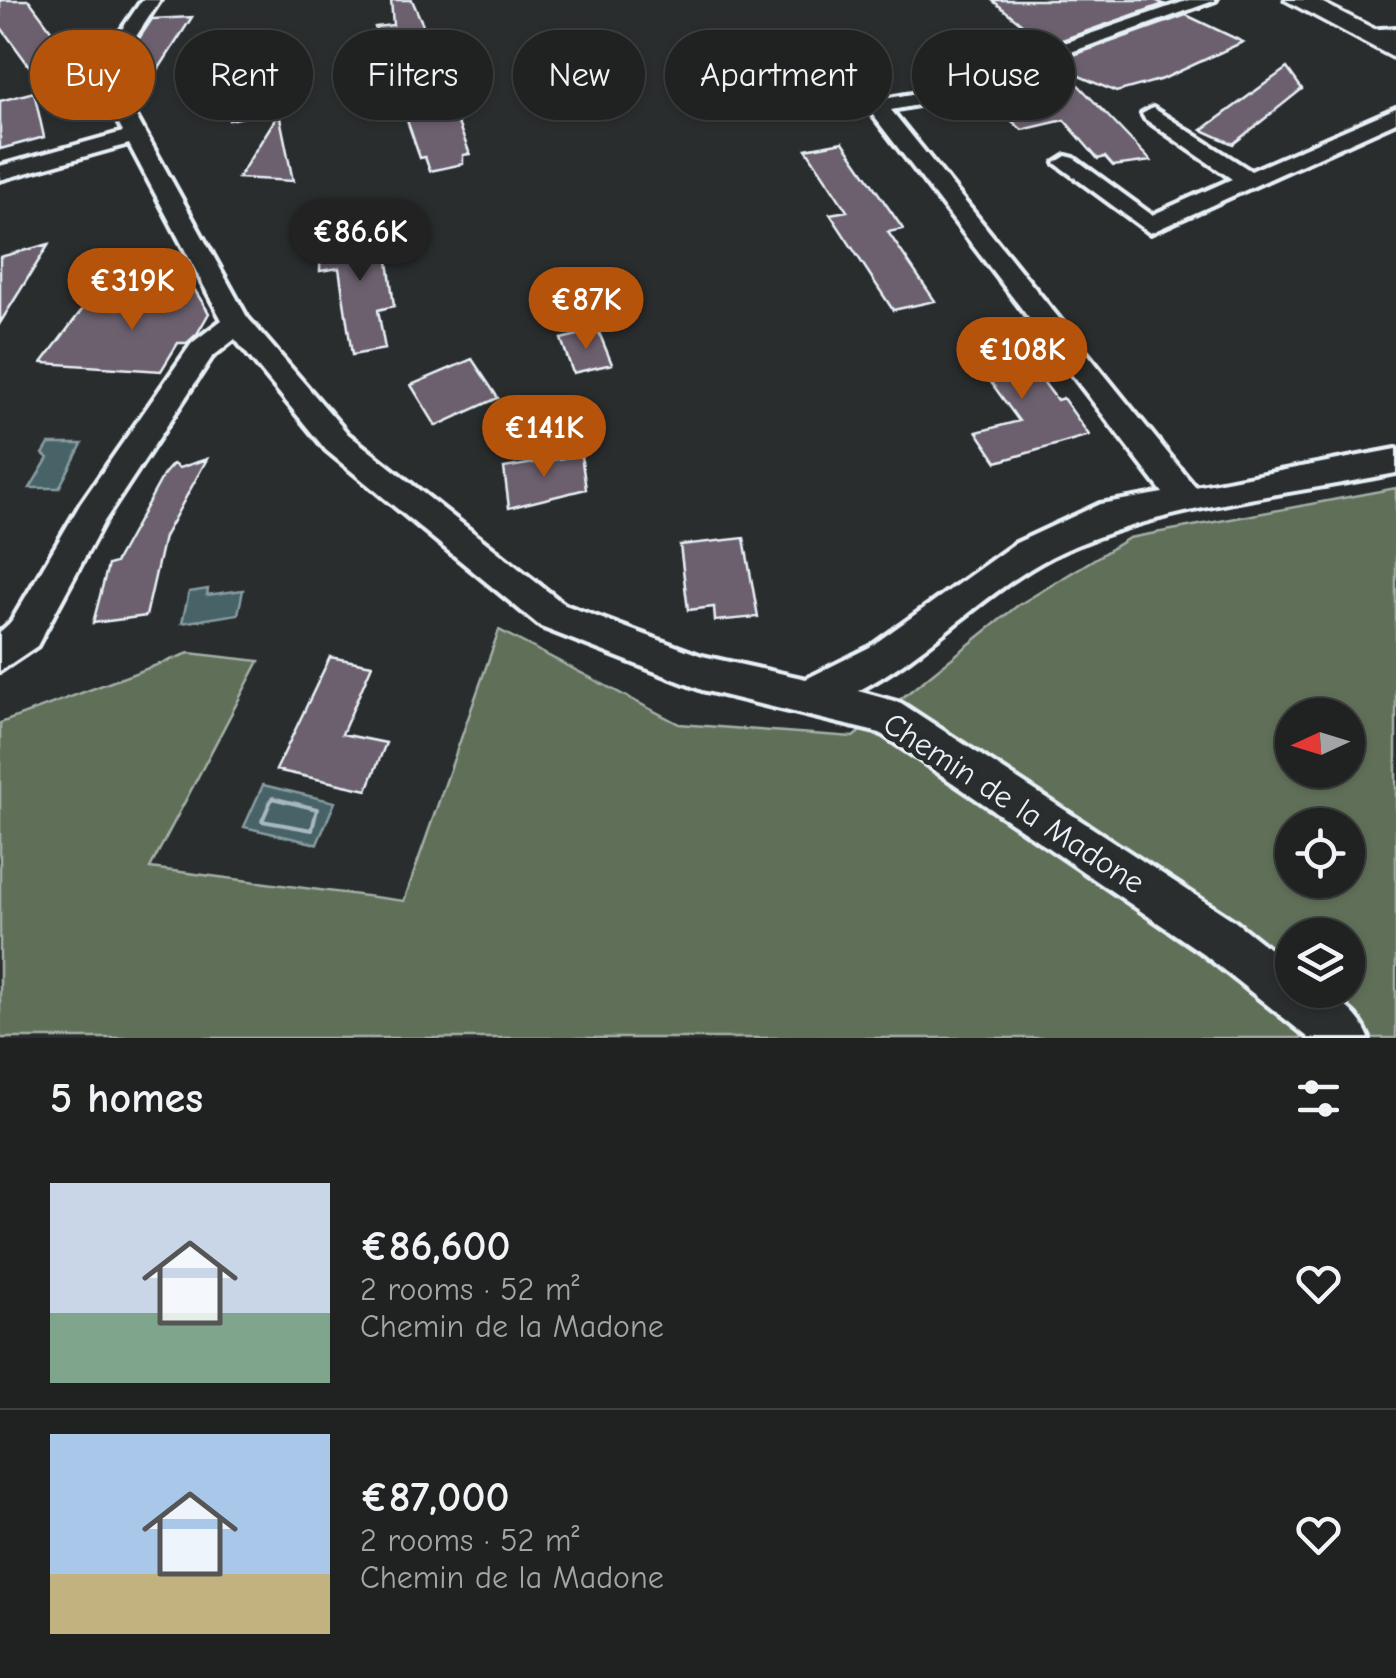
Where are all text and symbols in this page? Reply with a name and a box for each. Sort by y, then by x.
chip: Buy [30,30,155,120]
chip: Rent [175,30,313,120]
chip: Filters [333,30,493,120]
chip: New [513,30,645,120]
chip: Apartment [665,30,892,120]
chip: House [912,30,1075,120]
pin: €86.6K [279,199,441,284]
text: €86.6K [312,213,408,250]
pin: €319K [62,248,202,333]
text: €319K [89,262,175,299]
pin: €87K [527,267,645,352]
text: €87K [551,281,621,318]
pin: €108K [952,317,1092,402]
text: €108K [978,331,1066,368]
pin: €141K [474,395,614,480]
text: €141K [504,409,584,446]
north arrow [1275,698,1365,788]
map controls [1275,698,1365,1008]
street label: Chemin de la Madone [877,705,1151,901]
button: locate [1275,808,1365,898]
button: layers [1275,918,1365,1008]
icon: filters [1291,1071,1346,1126]
text: 5 homes [50,1074,203,1123]
text: €86,600 [360,1222,510,1271]
icon: home [130,1223,250,1343]
icon: heart [1291,1256,1346,1311]
text: 2 rooms · 52 m² [360,1271,579,1308]
text: Chemin de la Madone [360,1308,664,1345]
text: €87,000 [360,1473,509,1522]
icon: home [130,1474,250,1594]
icon: heart [1291,1507,1346,1562]
text: 2 rooms · 52 m² [360,1522,579,1559]
text: Chemin de la Madone [360,1559,664,1596]

